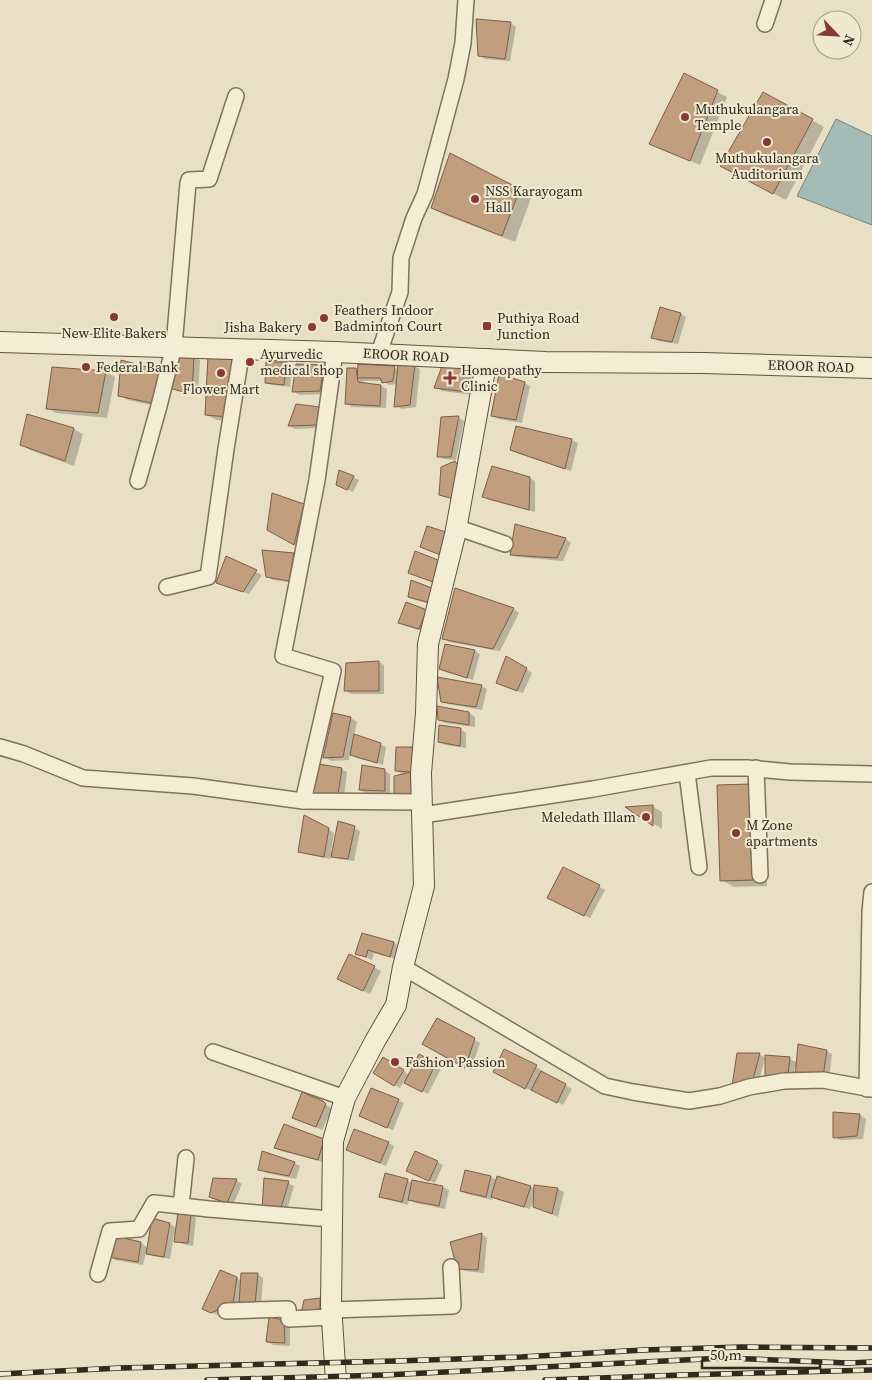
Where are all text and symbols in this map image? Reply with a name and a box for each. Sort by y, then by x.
north arrow [812,10,862,60]
text: N [838,32,860,49]
place label: Muthukulangara Temple [695,99,800,135]
marker: Muthukulangara Temple [679,111,691,123]
marker: Muthukulangara Auditorium [761,136,773,148]
place label: Muthukulangara Auditorium [715,148,820,184]
place label: NSS Karayogam Hall [485,181,583,217]
marker: NSS Karayogam Hall [469,193,481,205]
place label: Feathers Indoor Badminton Court [334,300,443,336]
place label: Puthiya Road Junction [496,308,579,344]
marker: New Elite Bakers [108,311,120,323]
marker: Feathers Indoor Badminton Court [318,312,330,324]
place label: Jisha Bakery [223,317,303,337]
marker: Puthiya Road Junction [481,320,493,332]
marker: Jisha Bakery [306,321,318,333]
place label: New Elite Bakers [61,323,167,343]
street label: EROOR ROAD [362,343,450,367]
place label: Ayurvedic medical shop [260,344,343,380]
street label: EROOR ROAD [767,354,855,378]
marker: Ayurvedic medical shop [244,356,256,368]
place label: Federal Bank [96,357,178,377]
place label: Homeopathy Clinic [461,360,543,396]
marker: Federal Bank [80,361,92,373]
marker: Flower Mart [215,367,227,379]
marker: Homeopathy Clinic [443,371,457,385]
place label: Flower Mart [183,379,260,399]
place label: Meledath Illam [541,807,636,827]
marker: Meledath Illam [640,811,652,823]
place label: M Zone apartments [746,815,818,851]
marker: M Zone apartments [730,827,742,839]
place label: Fashion Passion [405,1052,506,1072]
marker: Fashion Passion [389,1056,401,1068]
scale bar [702,1338,820,1370]
text: 50 m [710,1344,742,1365]

